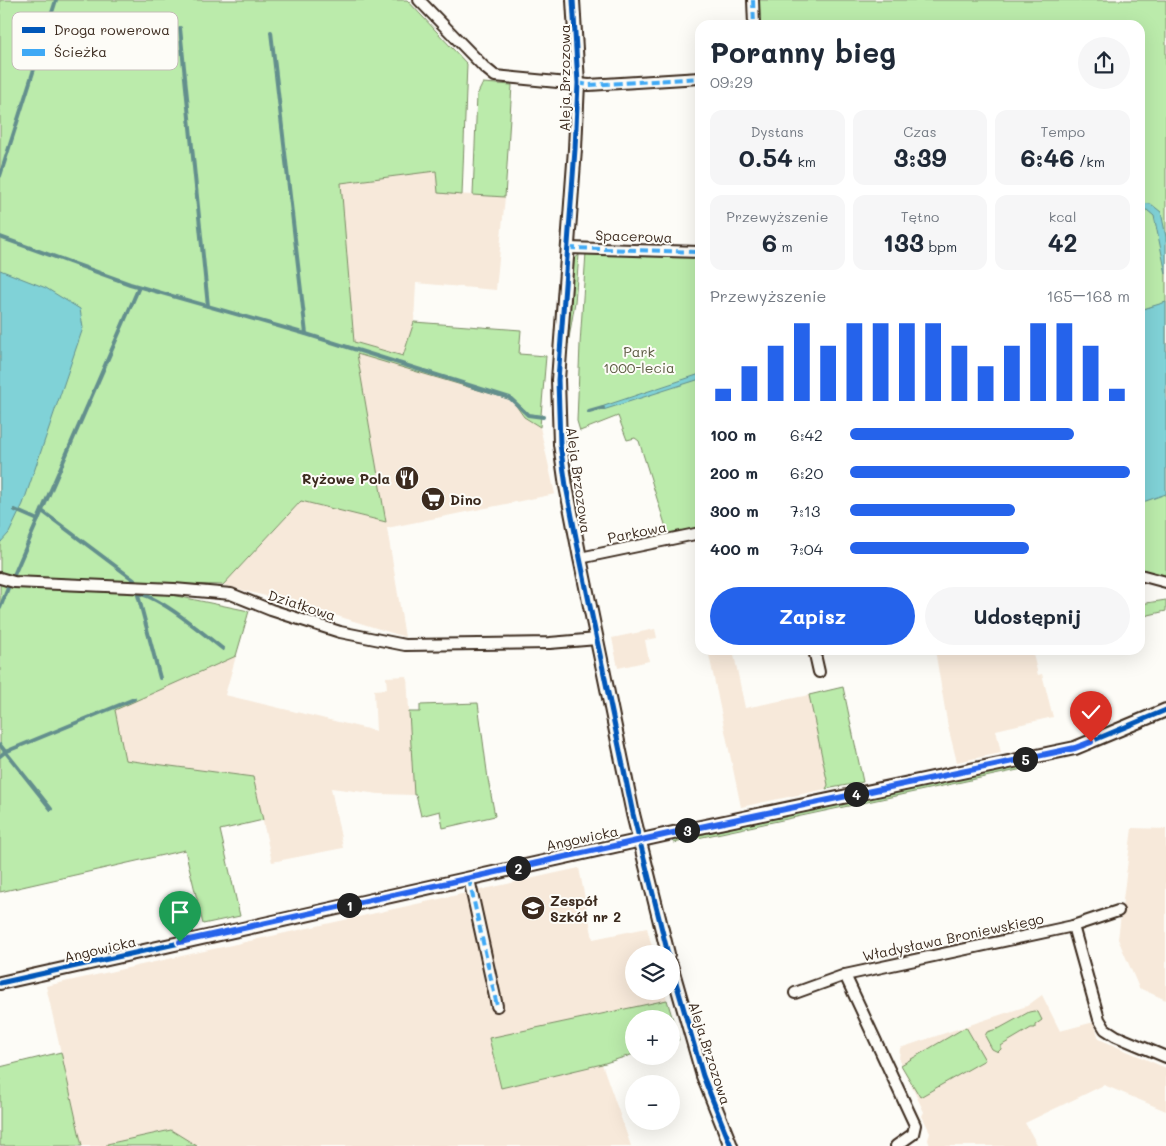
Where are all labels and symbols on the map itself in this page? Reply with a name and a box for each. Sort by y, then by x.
legend [12,12,178,70]
text: Droga rowerowa [54,20,170,39]
street label: Aleja Brzozowa [555,24,574,132]
text: Ścieżka [54,42,107,61]
street label: Spacerowa [595,225,673,247]
park label: Park 1000-lecia [603,342,675,377]
street label: Aleja Brzozowa [562,426,596,534]
restaurant icon: Ryżowe Pola [394,465,420,491]
place label: Ryżowe Pola [302,469,390,488]
supermarket icon: Dino [420,486,446,512]
place label: Dino [450,490,482,509]
street label: Parkowa [606,517,668,547]
street label: Działkowa [266,585,338,625]
pin [1070,691,1112,742]
pin: 5 [1012,746,1038,772]
pin: 4 [844,782,868,806]
pin: 3 [674,818,700,842]
street label: Angowicka [544,821,620,855]
pin: 2 [506,856,530,880]
pin [159,891,201,942]
place label: Zespół Szkół nr 2 [550,891,621,926]
pin: 1 [336,892,362,918]
school or university icon: Zespół Szkół nr 2 [520,895,546,921]
street label: Władysława Broniewskiego [861,909,1045,965]
street label: Angowicka [62,931,138,967]
street label: Aleja Brzozowa [684,999,736,1107]

